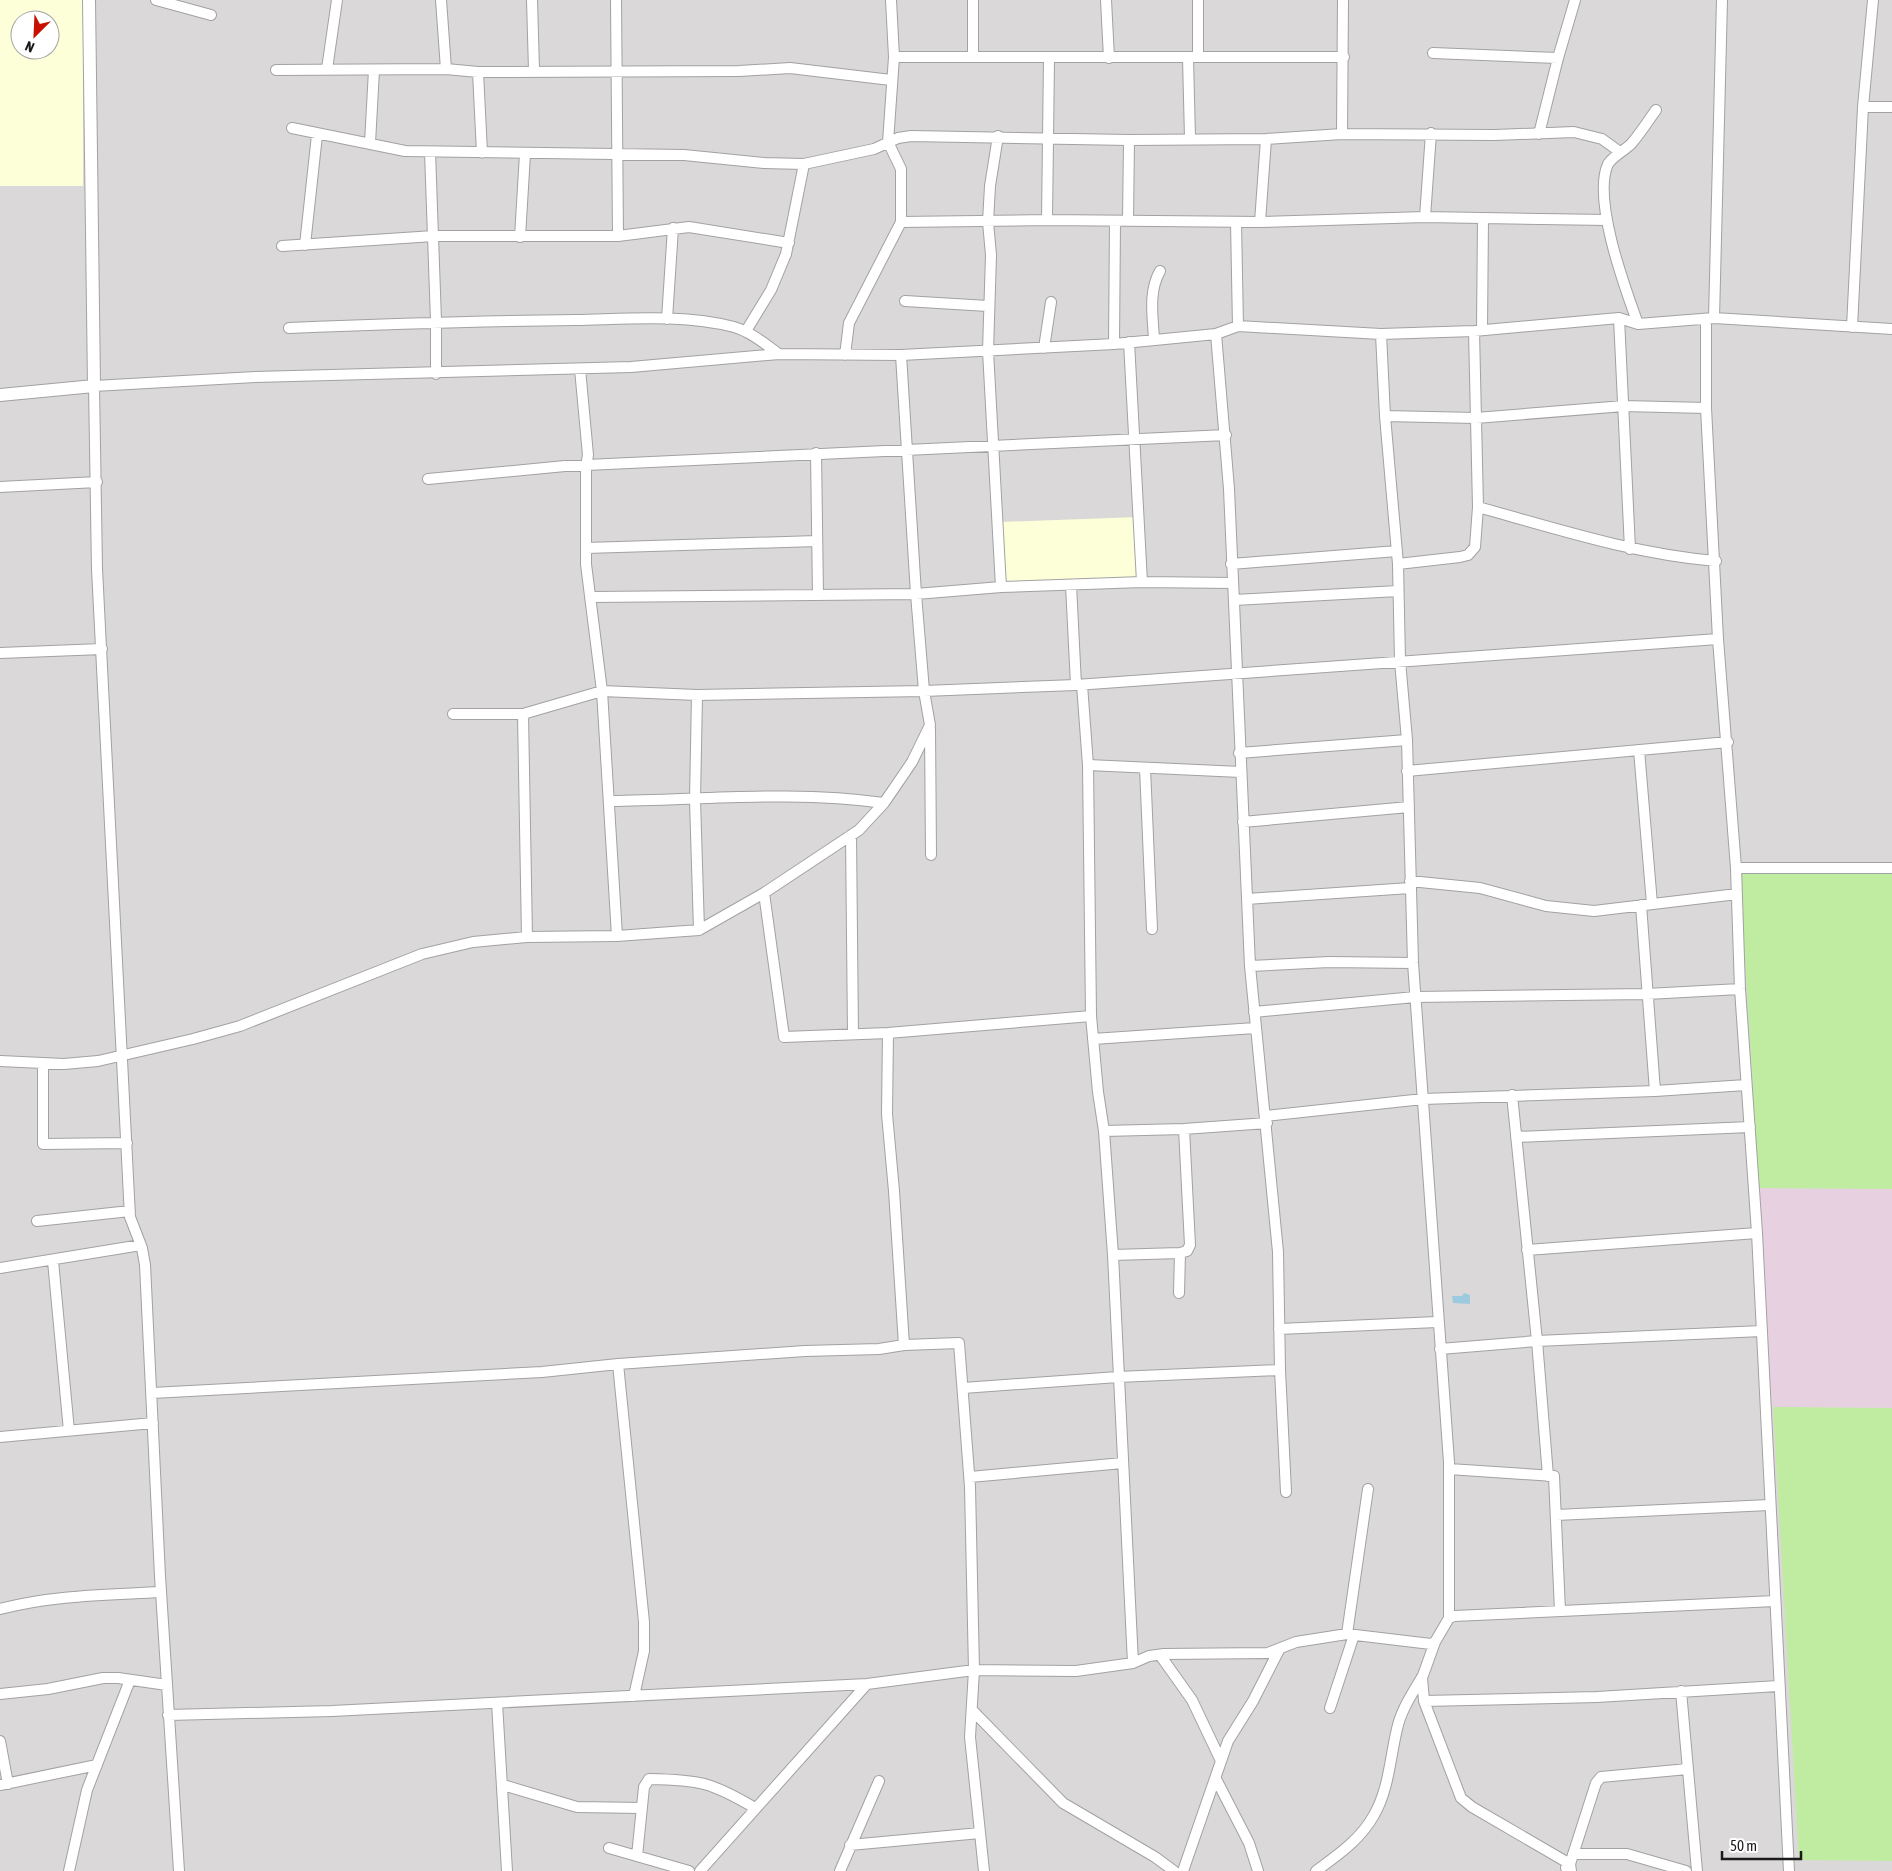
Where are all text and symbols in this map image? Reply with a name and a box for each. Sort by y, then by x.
north arrow [10,10,60,60]
text: N [23,38,37,56]
scale bar [1722,1828,1801,1860]
text: 50 m [1730,1837,1757,1854]

